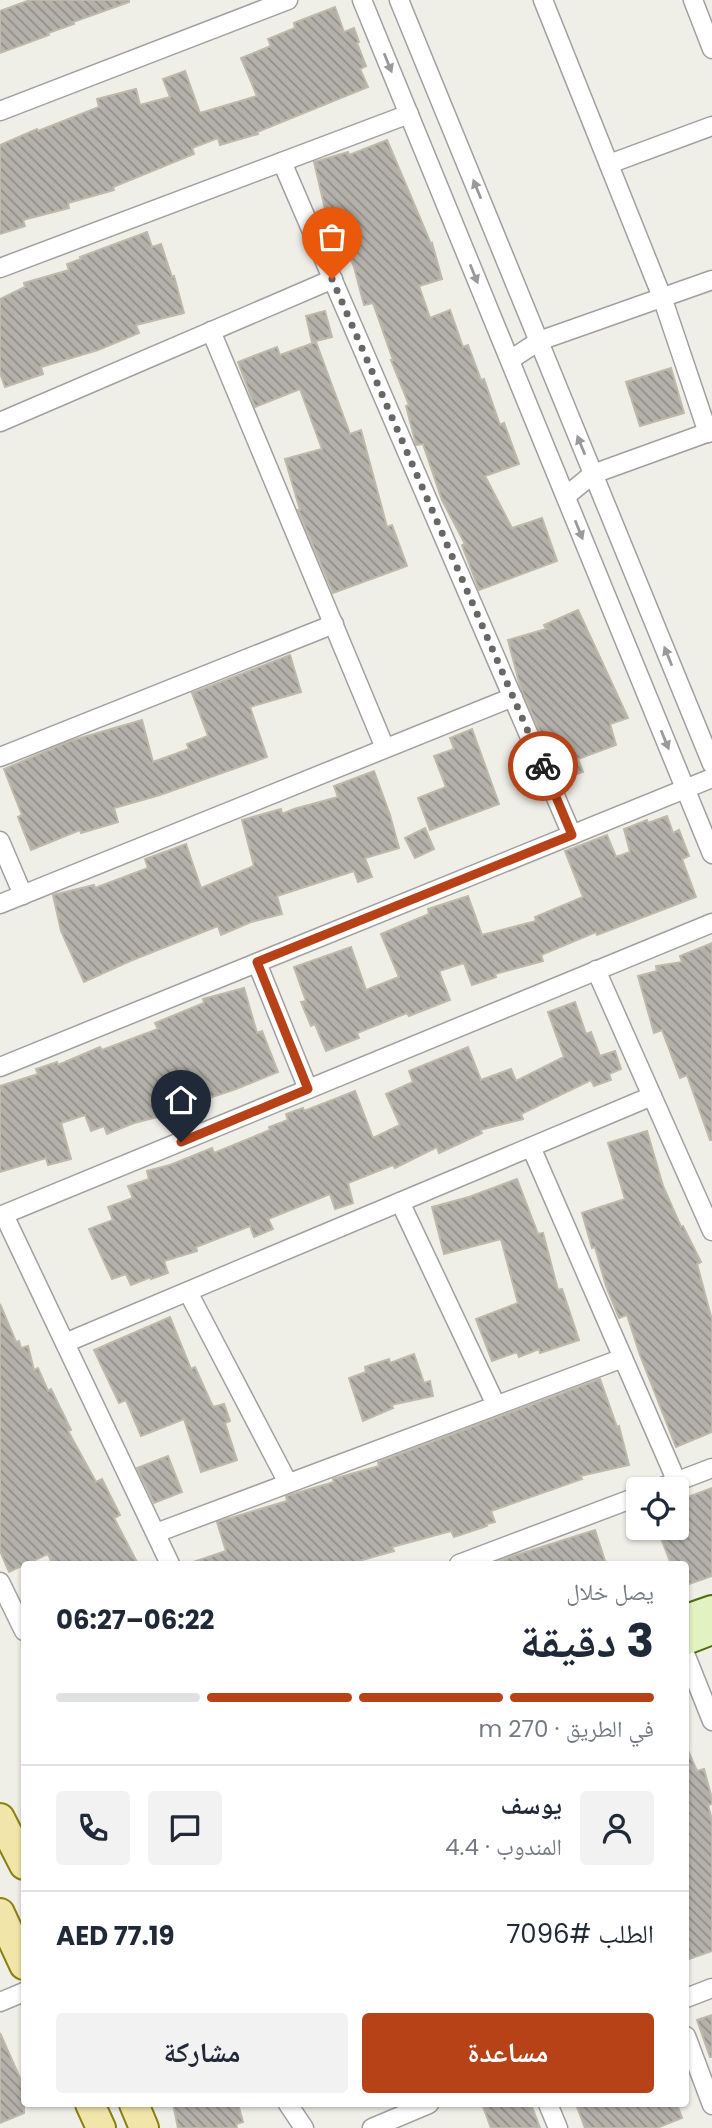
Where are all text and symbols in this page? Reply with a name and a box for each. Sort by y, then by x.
one-way arrow [383,53,394,74]
one-way arrow [471,178,482,199]
pin [302,207,362,279]
icon: bag [313,218,351,256]
one-way arrow [469,263,480,284]
one-way arrow [576,434,587,455]
one-way arrow [574,519,585,540]
one-way arrow [662,645,673,666]
one-way arrow [660,730,671,751]
courier [508,731,578,801]
icon: bike [524,747,562,785]
pin [151,1070,211,1142]
icon: home [162,1081,200,1119]
map controls [626,1477,689,1540]
button: locate [626,1477,689,1540]
text: يصل خلال [566,1576,654,1608]
text: 06:22–06:27 [56,1602,214,1638]
text: 3 دقيقة [520,1609,654,1673]
text: في الطريق · 270 m [478,1713,654,1745]
text: يوسف [501,1787,562,1823]
button: phone [56,1791,130,1865]
button: chat [148,1791,222,1865]
button: person [580,1791,654,1865]
text: المندوب · 4.4 [445,1831,562,1863]
text: الطلب #7096 [506,1916,654,1952]
text: AED 77.19 [56,1918,175,1954]
button: مشاركة [56,2013,348,2093]
button: مساعدة [362,2013,654,2093]

